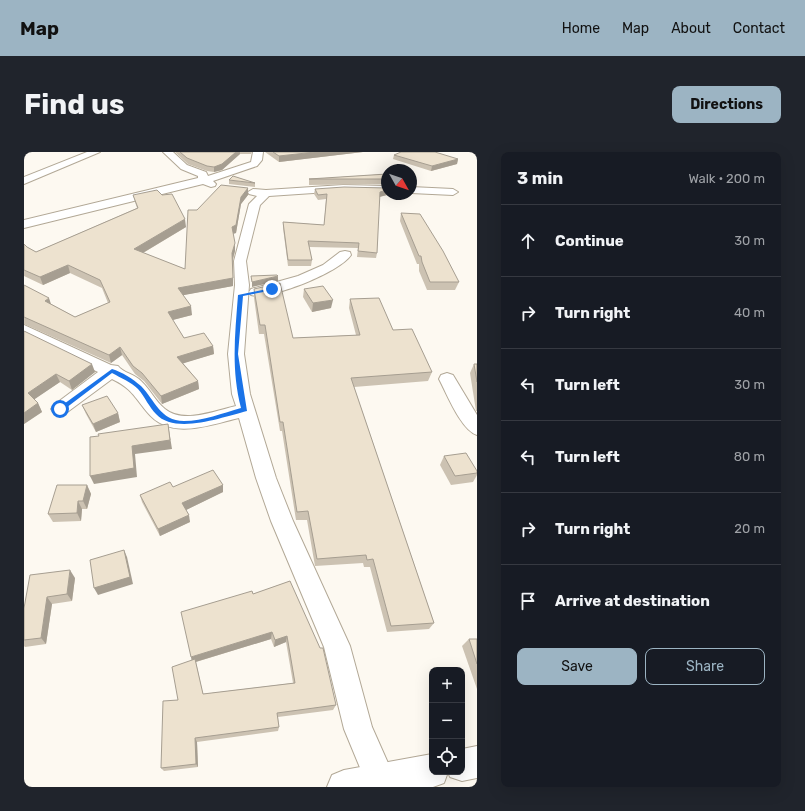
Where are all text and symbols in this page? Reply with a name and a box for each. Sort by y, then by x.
text: Map [20,17,59,40]
text: Home [562,20,600,37]
text: Map [622,20,649,37]
text: About [671,20,711,37]
text: Contact [733,20,785,37]
button: Directions [672,86,781,123]
text: Find us [24,88,124,121]
north arrow [381,164,417,200]
text: 3 min [517,168,563,188]
text: Walk · 200 m [688,171,765,186]
icon: ahead [517,230,539,252]
text: Continue [555,232,624,250]
text: 30 m [734,233,765,248]
route end [263,280,281,298]
icon: right [517,302,539,324]
text: Turn right [555,304,630,322]
text: 40 m [734,305,765,320]
icon: left [517,374,539,396]
text: Turn left [555,376,620,394]
text: 30 m [734,377,765,392]
route start [51,400,69,418]
icon: left [517,446,539,468]
text: Turn left [555,448,620,466]
text: 80 m [734,449,765,464]
icon: right [517,518,539,540]
text: Turn right [555,520,630,538]
text: 20 m [734,521,765,536]
icon: arrive [517,590,539,612]
text: Arrive at destination [555,592,710,610]
button: Save [517,648,637,685]
button: Share [645,648,765,685]
map controls [429,667,465,775]
button: + [429,667,465,703]
button: − [429,703,465,739]
button: locate [429,739,465,775]

